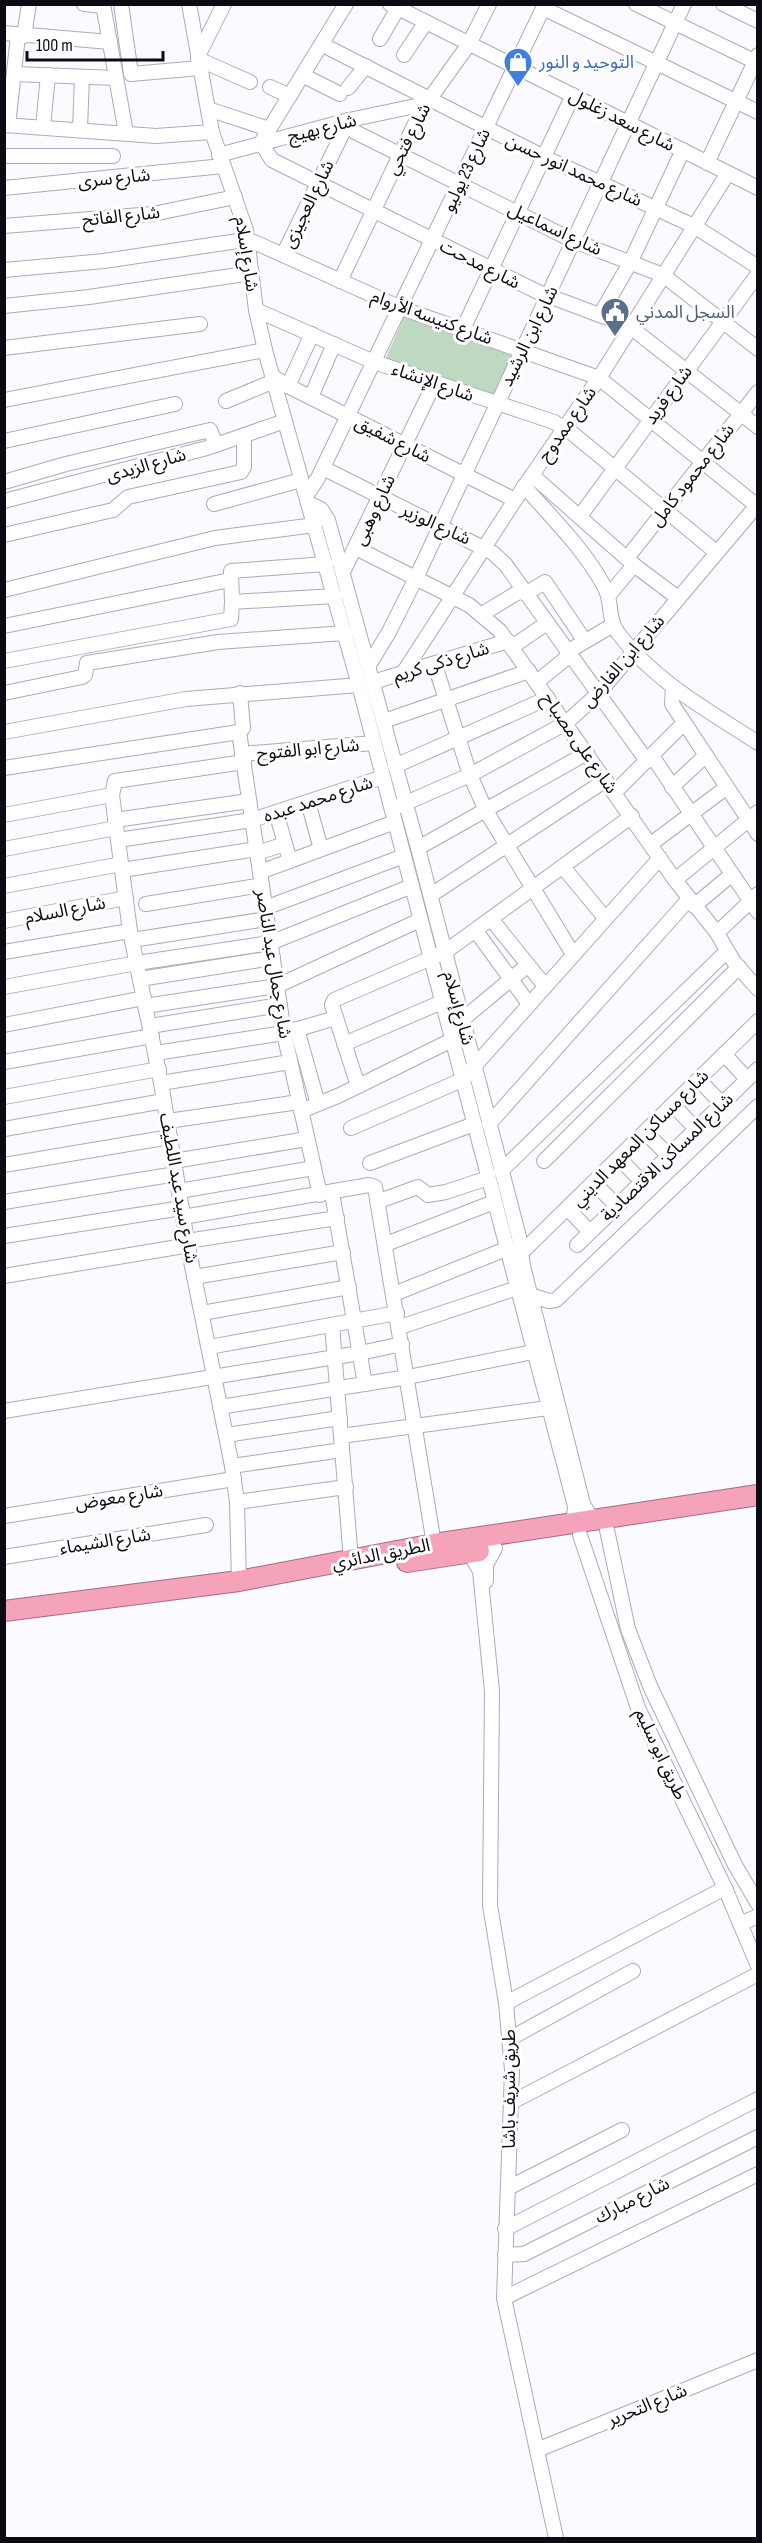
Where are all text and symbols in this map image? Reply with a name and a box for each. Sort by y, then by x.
scale bar [27,24,164,62]
text: 100 m [36,35,73,56]
shop icon: التوحيد و النور [502,46,534,88]
place label: التوحيد و النور [538,52,634,73]
street label: شارع سعد زغلول [564,85,678,159]
street label: شارع فتحي [382,100,438,180]
street label: شارع بهيج [285,110,359,150]
street label: شارع 23 يوليو [438,125,498,217]
street label: شارع محمد انور حسن [501,130,645,214]
street label: شارع العجيزى [278,157,341,253]
street label: شارع سرى [77,164,152,196]
street label: شارع اسماعيل [503,199,605,263]
street label: شارع الفاتح [81,202,161,234]
street label: شارع إسلام [227,215,263,294]
street label: شارع مدحت [435,235,523,296]
street label: شارع ابن الرشيد [496,283,565,391]
street label: شارع كنيسه الأروام [367,286,495,352]
public building icon: السجل المدني [599,296,631,338]
place label: السجل المدني [636,302,735,325]
street label: شارع الإنشاء [388,359,477,409]
street label: شارع فريد [640,362,699,431]
street label: شارع ممدوح [534,383,603,468]
street label: شارع شفيق [350,411,434,470]
street label: شارع محمود كامل [646,420,741,533]
street label: شارع الزيدى [104,444,189,490]
street label: شارع وهبى [349,471,403,550]
street label: شارع الوزير [396,499,474,552]
street label: شارع ابن الفارض [577,611,672,714]
street label: شارع ذكى كريم [390,638,493,690]
street label: شارع على مصباح [535,689,622,799]
street label: شارع ابو الفتوح [256,735,361,767]
street label: شارع محمد عبده [261,772,376,830]
street label: شارع جمال عبد الناصر [248,887,296,1041]
street label: شارع السلام [23,892,108,932]
street label: شارع إسلام [436,969,478,1048]
street label: شارع مساكن المعهد الديني [568,1066,715,1213]
street label: شارع المساكن الاقتصادية [597,1089,740,1228]
street label: شارع سيد عبد اللطيف [152,1111,202,1266]
street label: شارع معوض [74,1480,165,1518]
street label: شارع الشيماء [58,1524,153,1562]
street label: الطريق الدائري [330,1535,432,1576]
street label: طريق ابو سليم [628,1705,691,1804]
street label: طريق شريف باشا [499,2029,520,2149]
street label: شارع مبارك [591,2173,674,2231]
street label: شارع التحرير [603,2380,691,2434]

